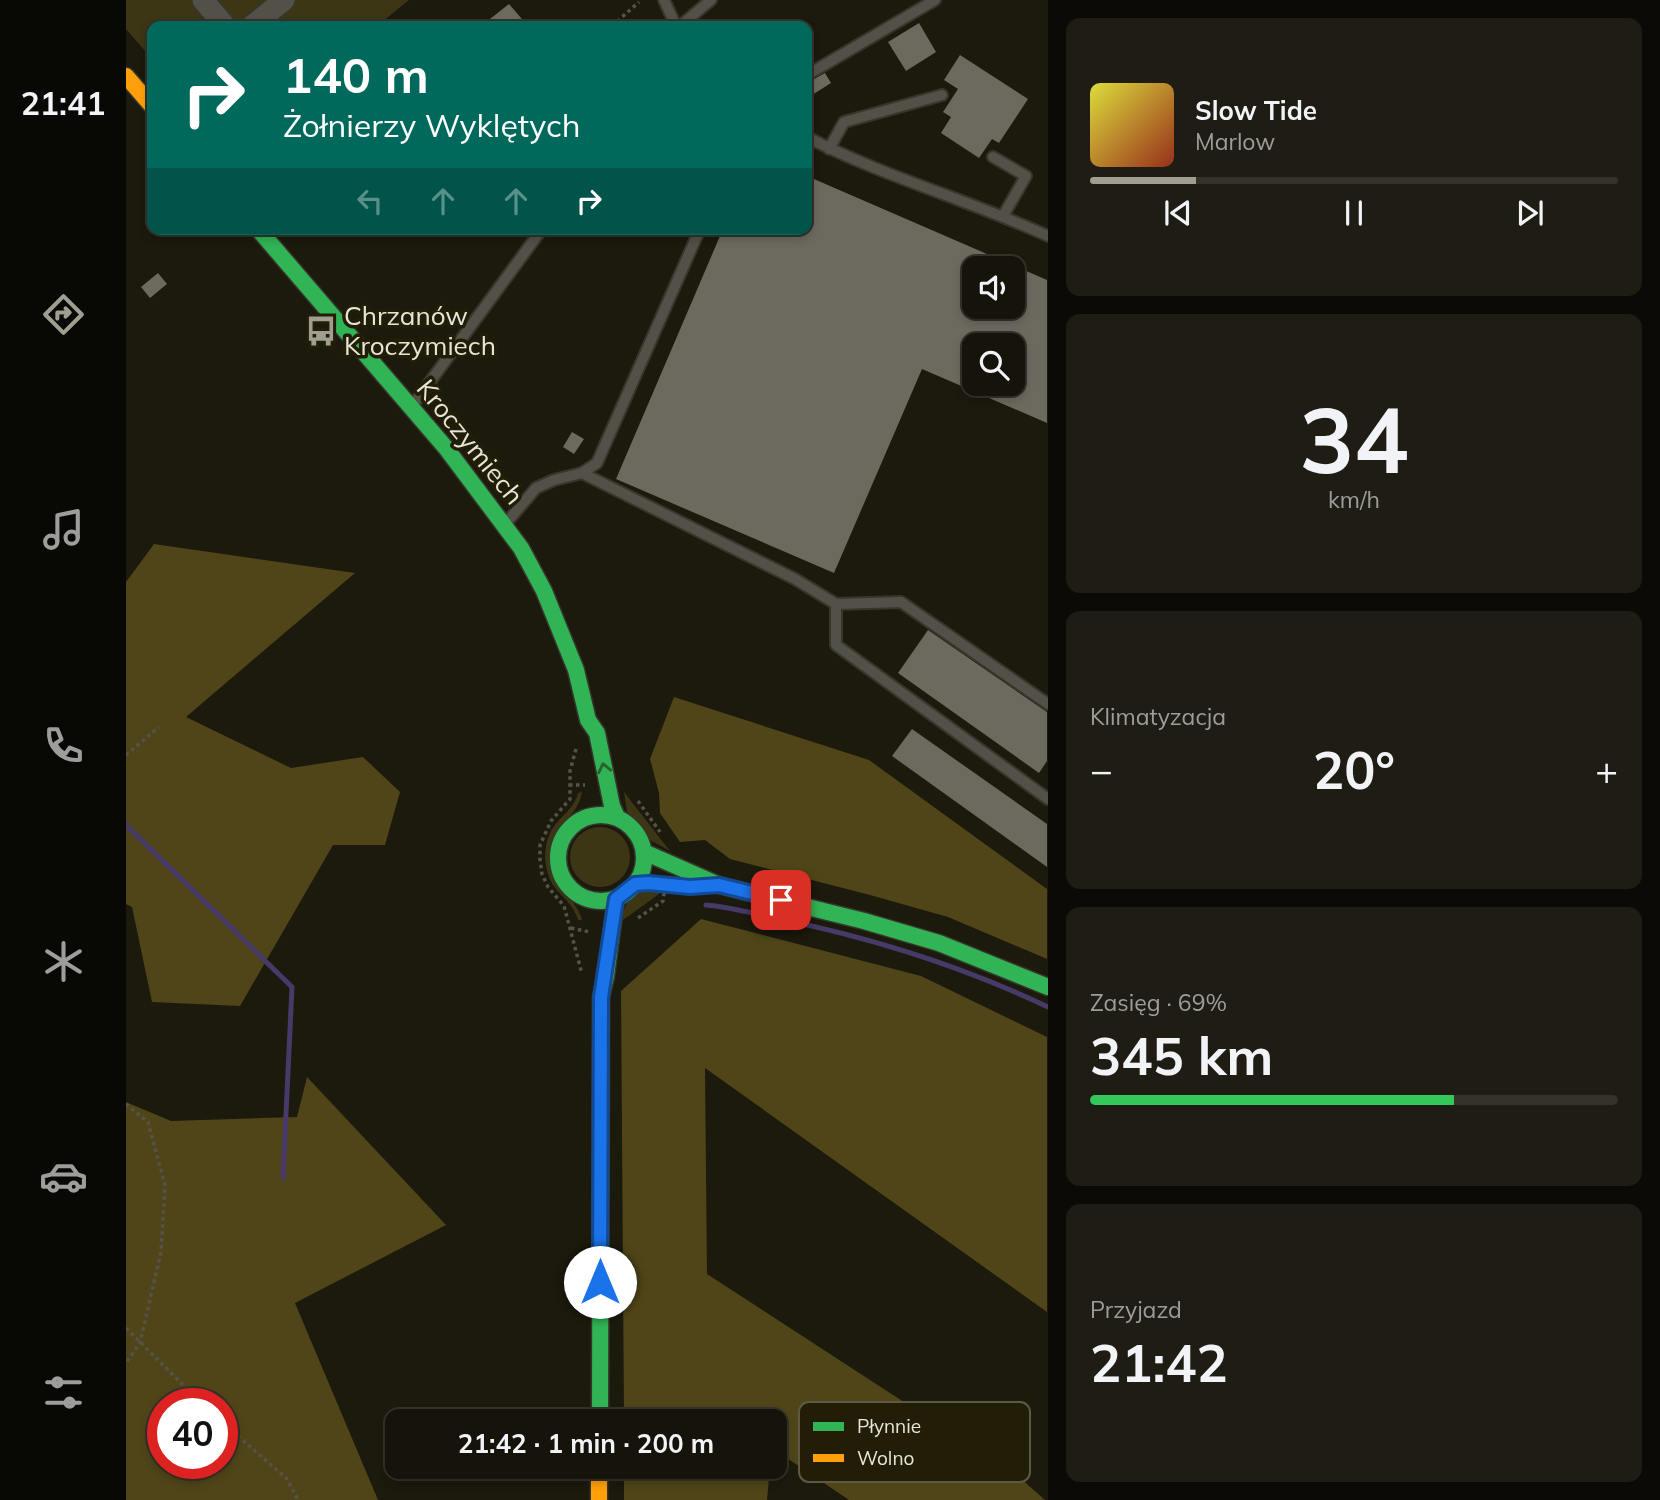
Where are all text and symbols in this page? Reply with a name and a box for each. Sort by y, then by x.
text: 140 m [283,44,429,105]
icon: right [168,49,259,140]
text: 21:41 [21,83,105,123]
text: Slow Tide [1195,94,1317,127]
text: Żołnierzy Wyklętych [283,105,581,145]
text: Marlow [1195,127,1275,156]
icon: left [351,182,389,220]
icon: ahead [424,182,462,220]
icon: ahead [497,182,535,220]
icon: right [570,182,608,220]
icon: previous [1159,194,1197,232]
icon: pause [1335,194,1373,232]
icon: next [1511,194,1549,232]
map controls [962,256,1025,396]
button: sound [962,256,1025,319]
icon: directions [39,290,88,339]
place label: Chrzanów Kroczymiech [344,299,496,362]
bus stop icon: Chrzanów Kroczymiech [304,314,338,348]
button: search [962,333,1025,396]
street label: Kroczymiech [410,372,531,511]
text: 34 [1299,382,1409,496]
text: km/h [1328,485,1380,514]
icon: music [39,505,88,554]
text: Klimatyzacja [1090,702,1226,731]
icon: phone [39,721,88,770]
text: 20° [1313,737,1395,802]
text: − [1090,746,1113,794]
text: + [1595,746,1618,794]
one-way arrow [597,762,612,774]
pin [751,870,811,930]
icon: arrive [762,881,800,919]
icon: climate [39,937,88,986]
text: Zasięg · 69% [1090,988,1227,1017]
text: 345 km [1090,1023,1273,1088]
icon: car [39,1152,88,1201]
position arrow [563,1245,637,1319]
text: Przyjazd [1090,1295,1182,1324]
text: 21:42 [1090,1330,1228,1395]
icon: filters [39,1368,88,1417]
speed limit sign: 40 [147,1388,238,1479]
legend [799,1402,1030,1482]
text: Płynnie [857,1414,921,1438]
text: 21:42 · 1 min · 200 m [458,1427,714,1460]
text: Wolno [857,1446,914,1470]

